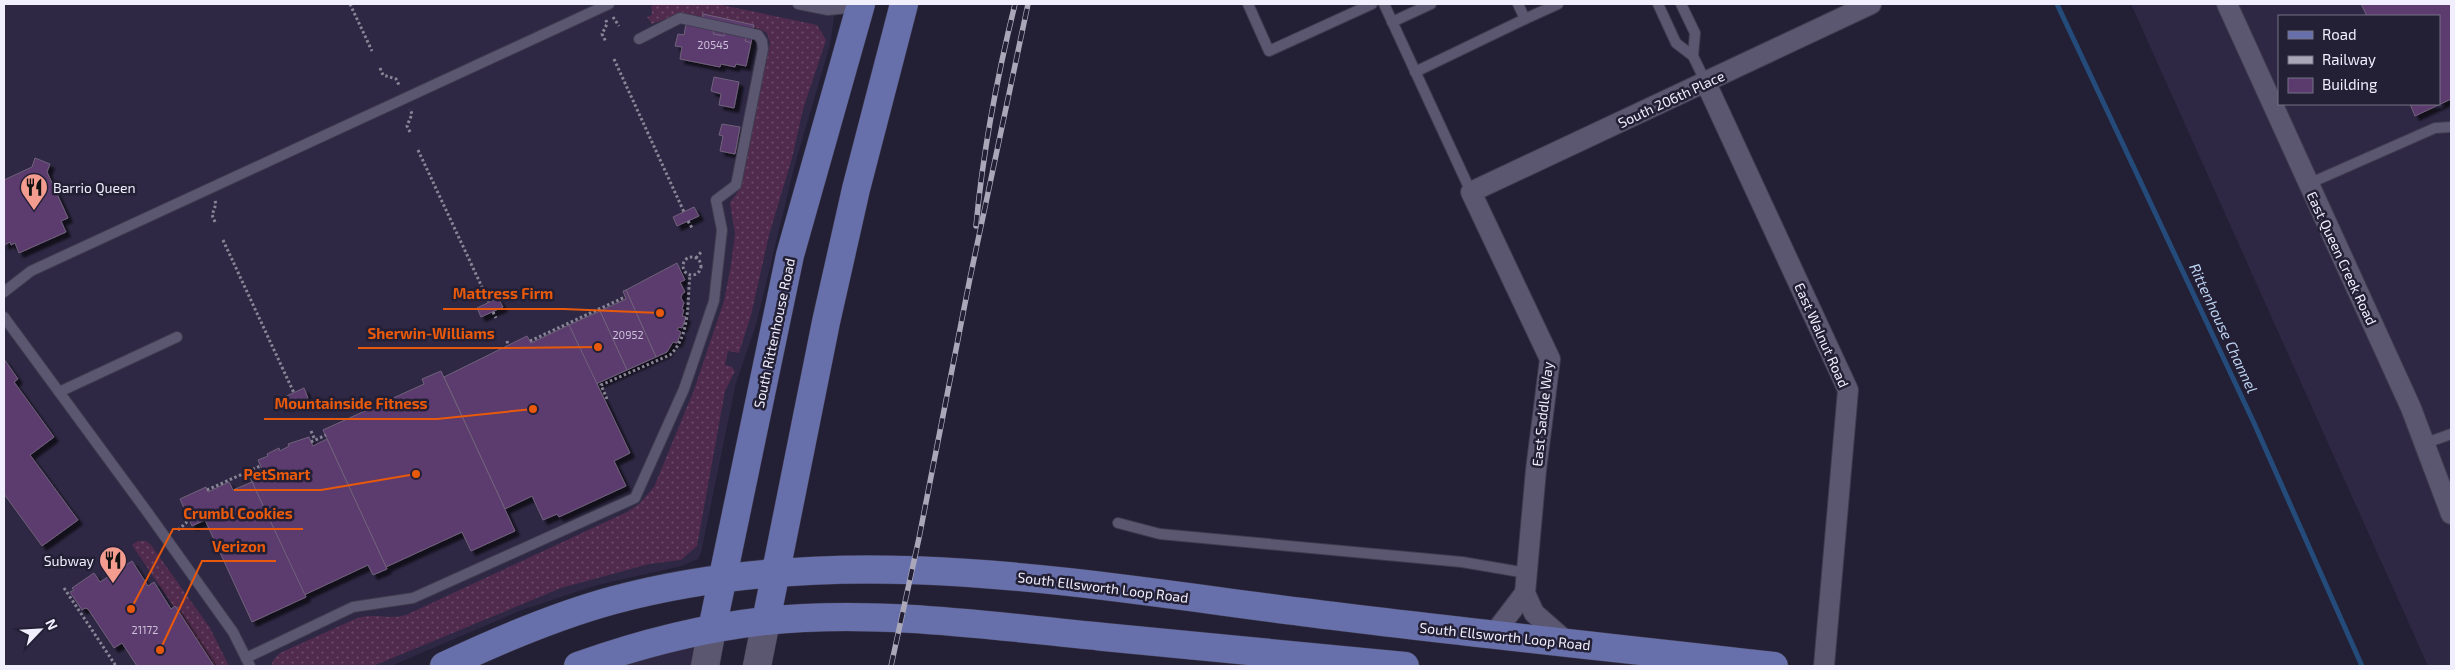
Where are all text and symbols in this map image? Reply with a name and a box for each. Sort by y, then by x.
legend [2278,15,2440,105]
text: Road [2322,25,2357,43]
house number: 20545 [697,38,729,51]
text: Railway [2322,50,2376,68]
street label: South 206th Place [1615,67,1727,131]
text: Building [2322,75,2378,93]
restaurant icon: Barrio Queen [19,172,49,211]
place label: Barrio Queen [53,179,136,196]
street label: East Queen Creek Road [2304,188,2380,328]
street label: South Rittenhouse Road [750,256,798,410]
water label: Rittenhouse Channel [2186,260,2262,396]
callout: Mattress Firm [443,279,564,309]
street label: East Walnut Road [1791,280,1853,390]
text: Mattress Firm [453,284,553,302]
callout: Sherwin-Williams [358,318,505,348]
text: Sherwin-Williams [367,324,495,342]
house number: 20952 [612,328,644,341]
street label: East Saddle Way [1528,360,1556,467]
callout: Mountainside Fitness [264,389,437,419]
text: Mountainside Fitness [274,394,428,412]
callout: PetSmart [234,460,321,490]
text: PetSmart [244,465,310,483]
callout: Crumbl Cookies [173,499,303,529]
text: Crumbl Cookies [183,504,293,522]
callout: Verizon [202,531,276,561]
text: Verizon [212,537,266,555]
restaurant icon: Subway [98,545,128,584]
place label: Subway [44,552,95,569]
street label: South Ellsworth Loop Road [1017,568,1189,606]
north arrow [15,605,65,655]
text: N [42,616,62,632]
street label: South Ellsworth Loop Road [1419,619,1591,653]
house number: 21172 [132,623,158,636]

